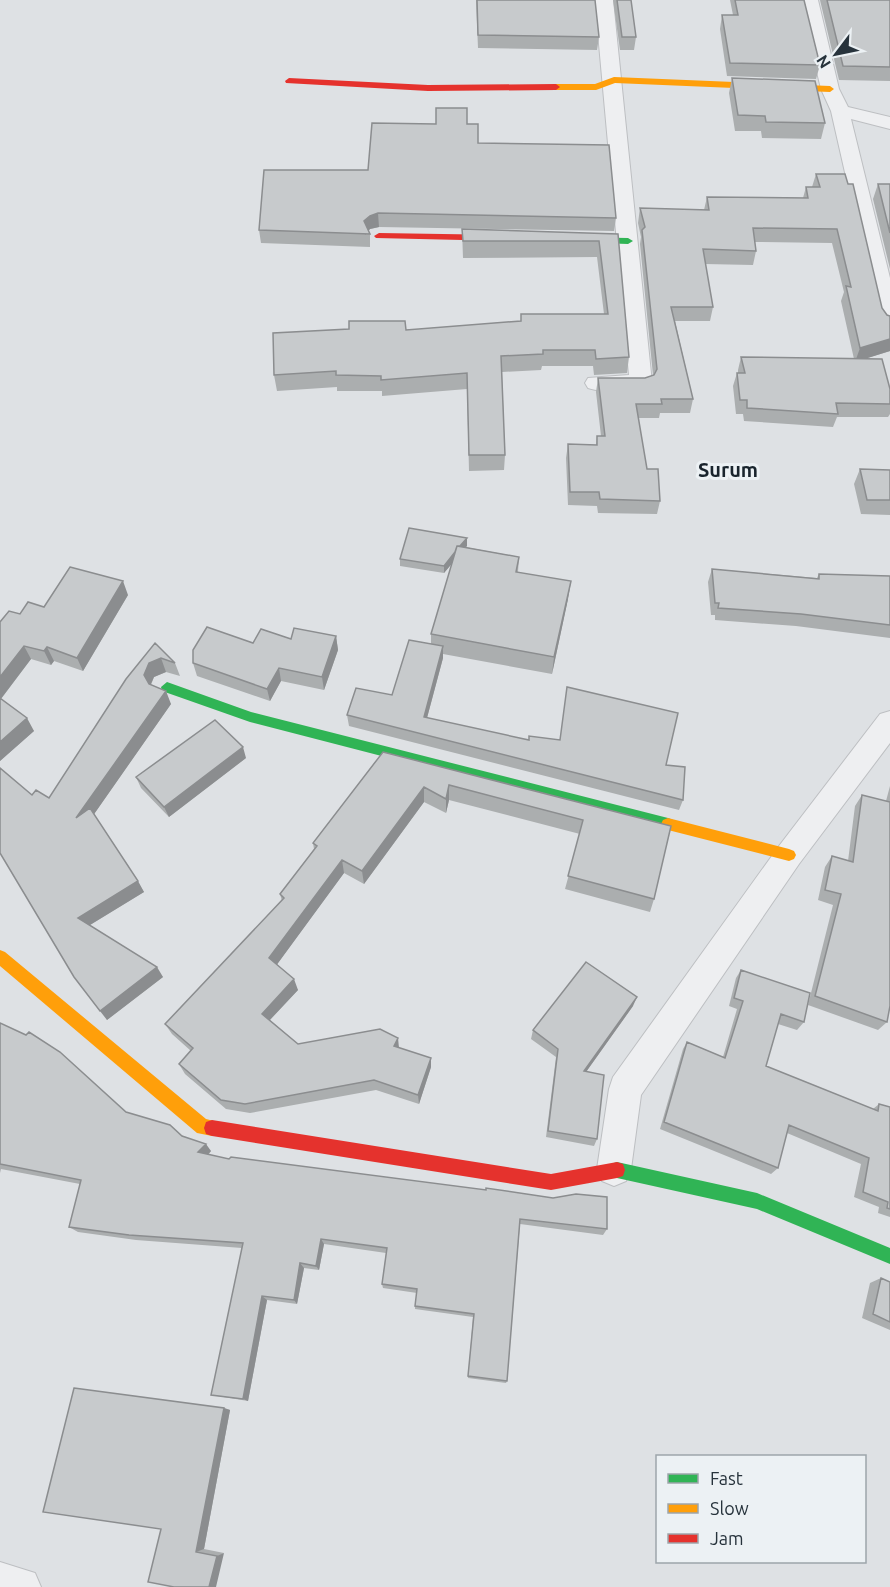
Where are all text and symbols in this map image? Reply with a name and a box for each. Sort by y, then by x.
north arrow [806,24,866,84]
text: N [812,52,834,72]
district label: Surum [698,458,758,481]
legend [656,1455,866,1563]
text: Fast [710,1468,743,1488]
text: Slow [710,1498,749,1518]
text: Jam [710,1528,744,1548]

